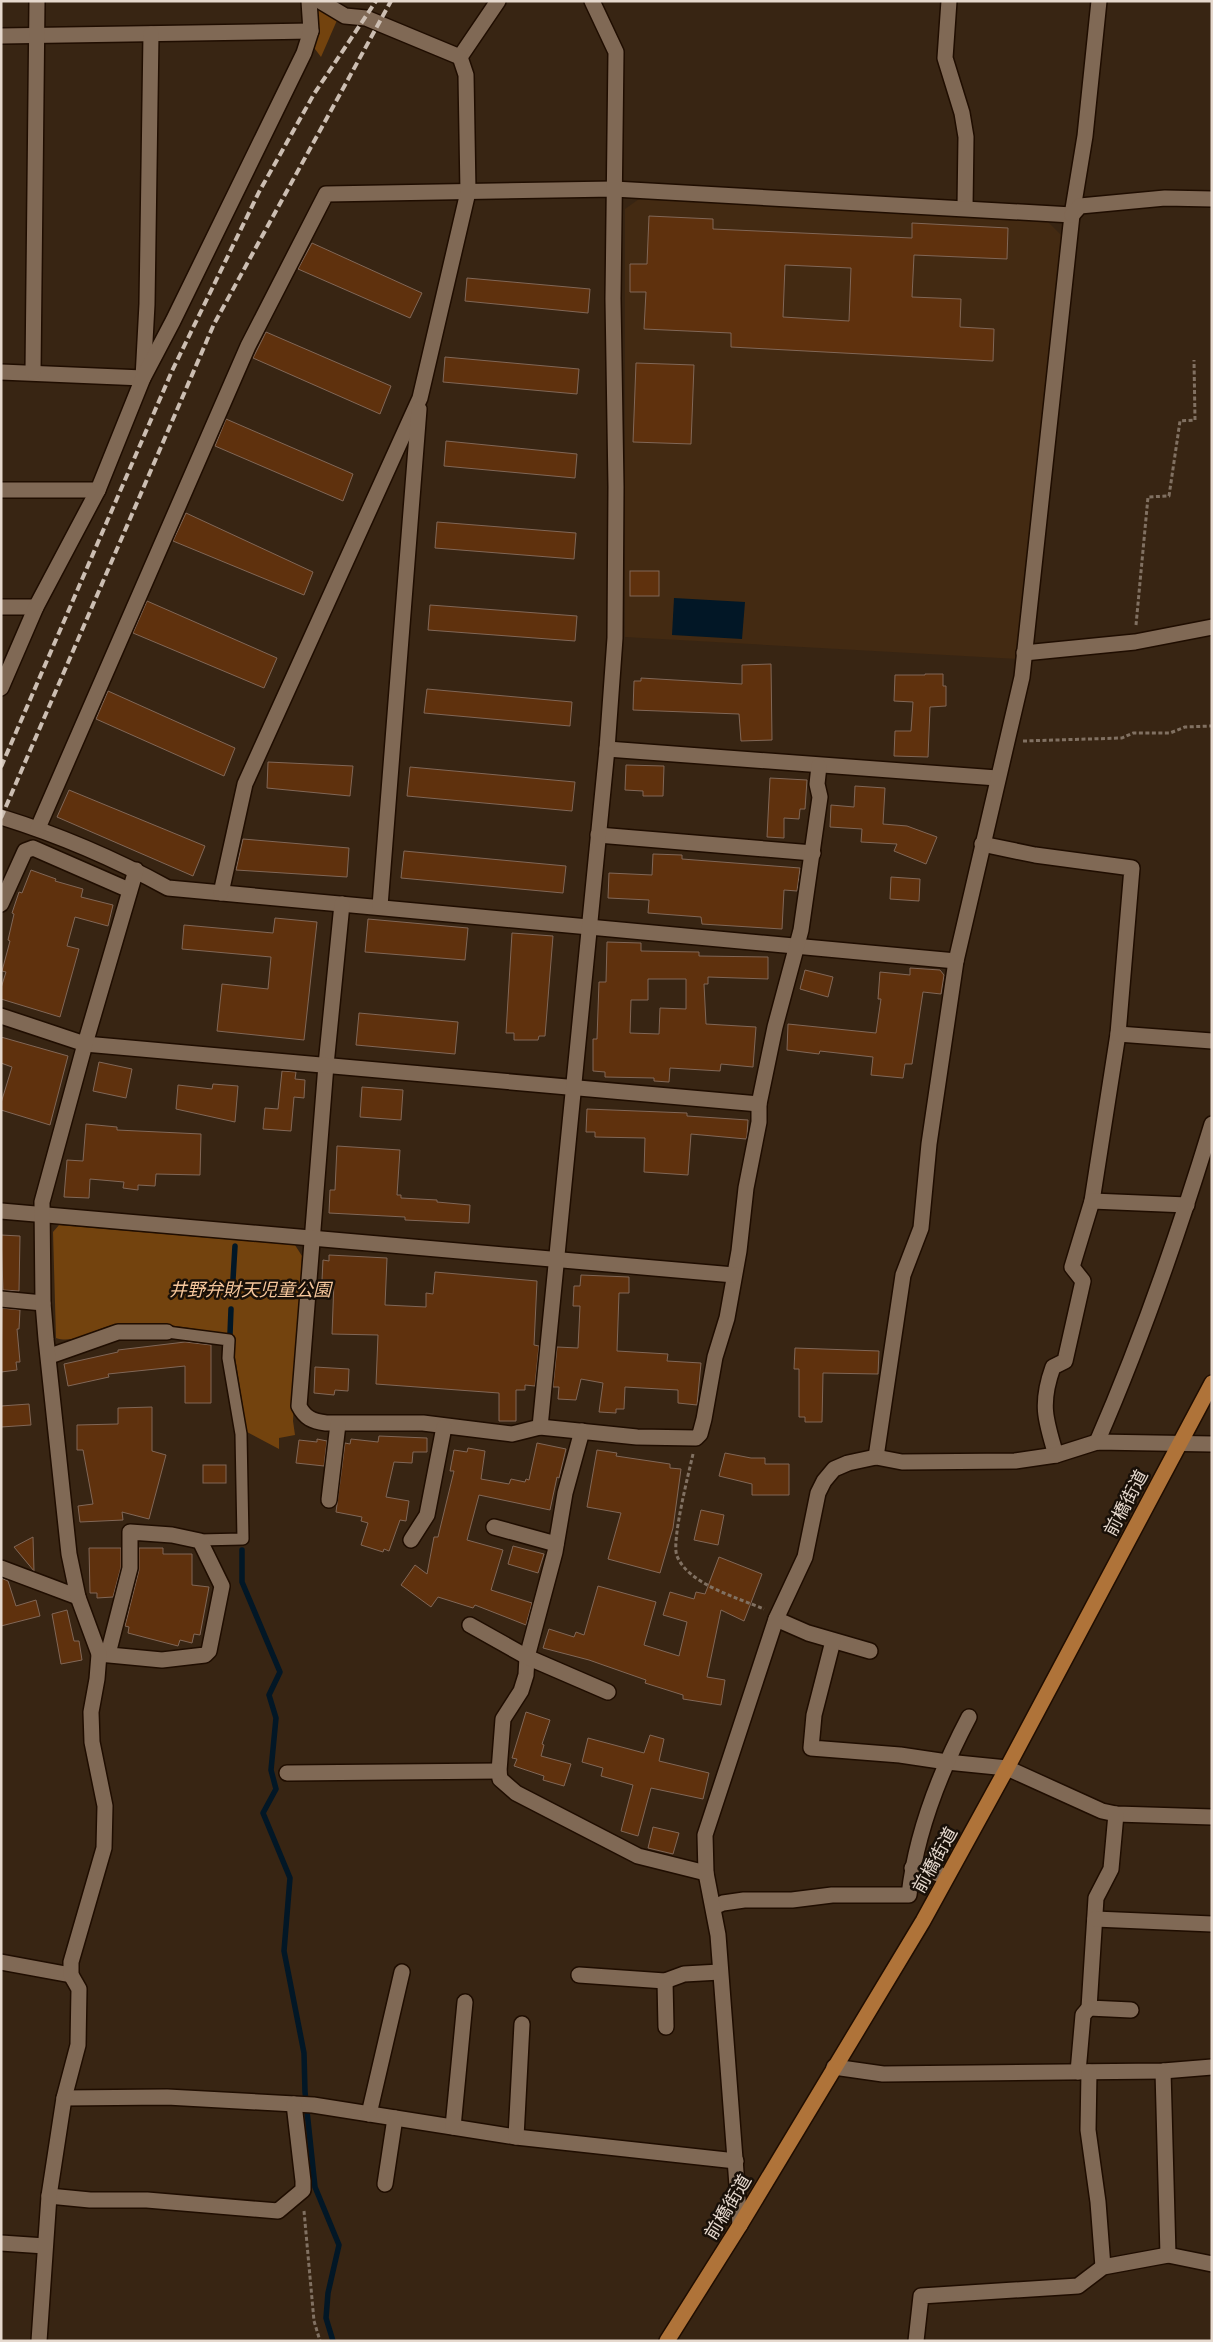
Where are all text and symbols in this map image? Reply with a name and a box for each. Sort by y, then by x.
park label: 井野弁財天児童公園 [169,1279,334,1301]
street label: 前橋街道 [1099,1466,1153,1540]
street label: 前橋街道 [908,1823,962,1897]
street label: 前橋街道 [700,2170,756,2244]

